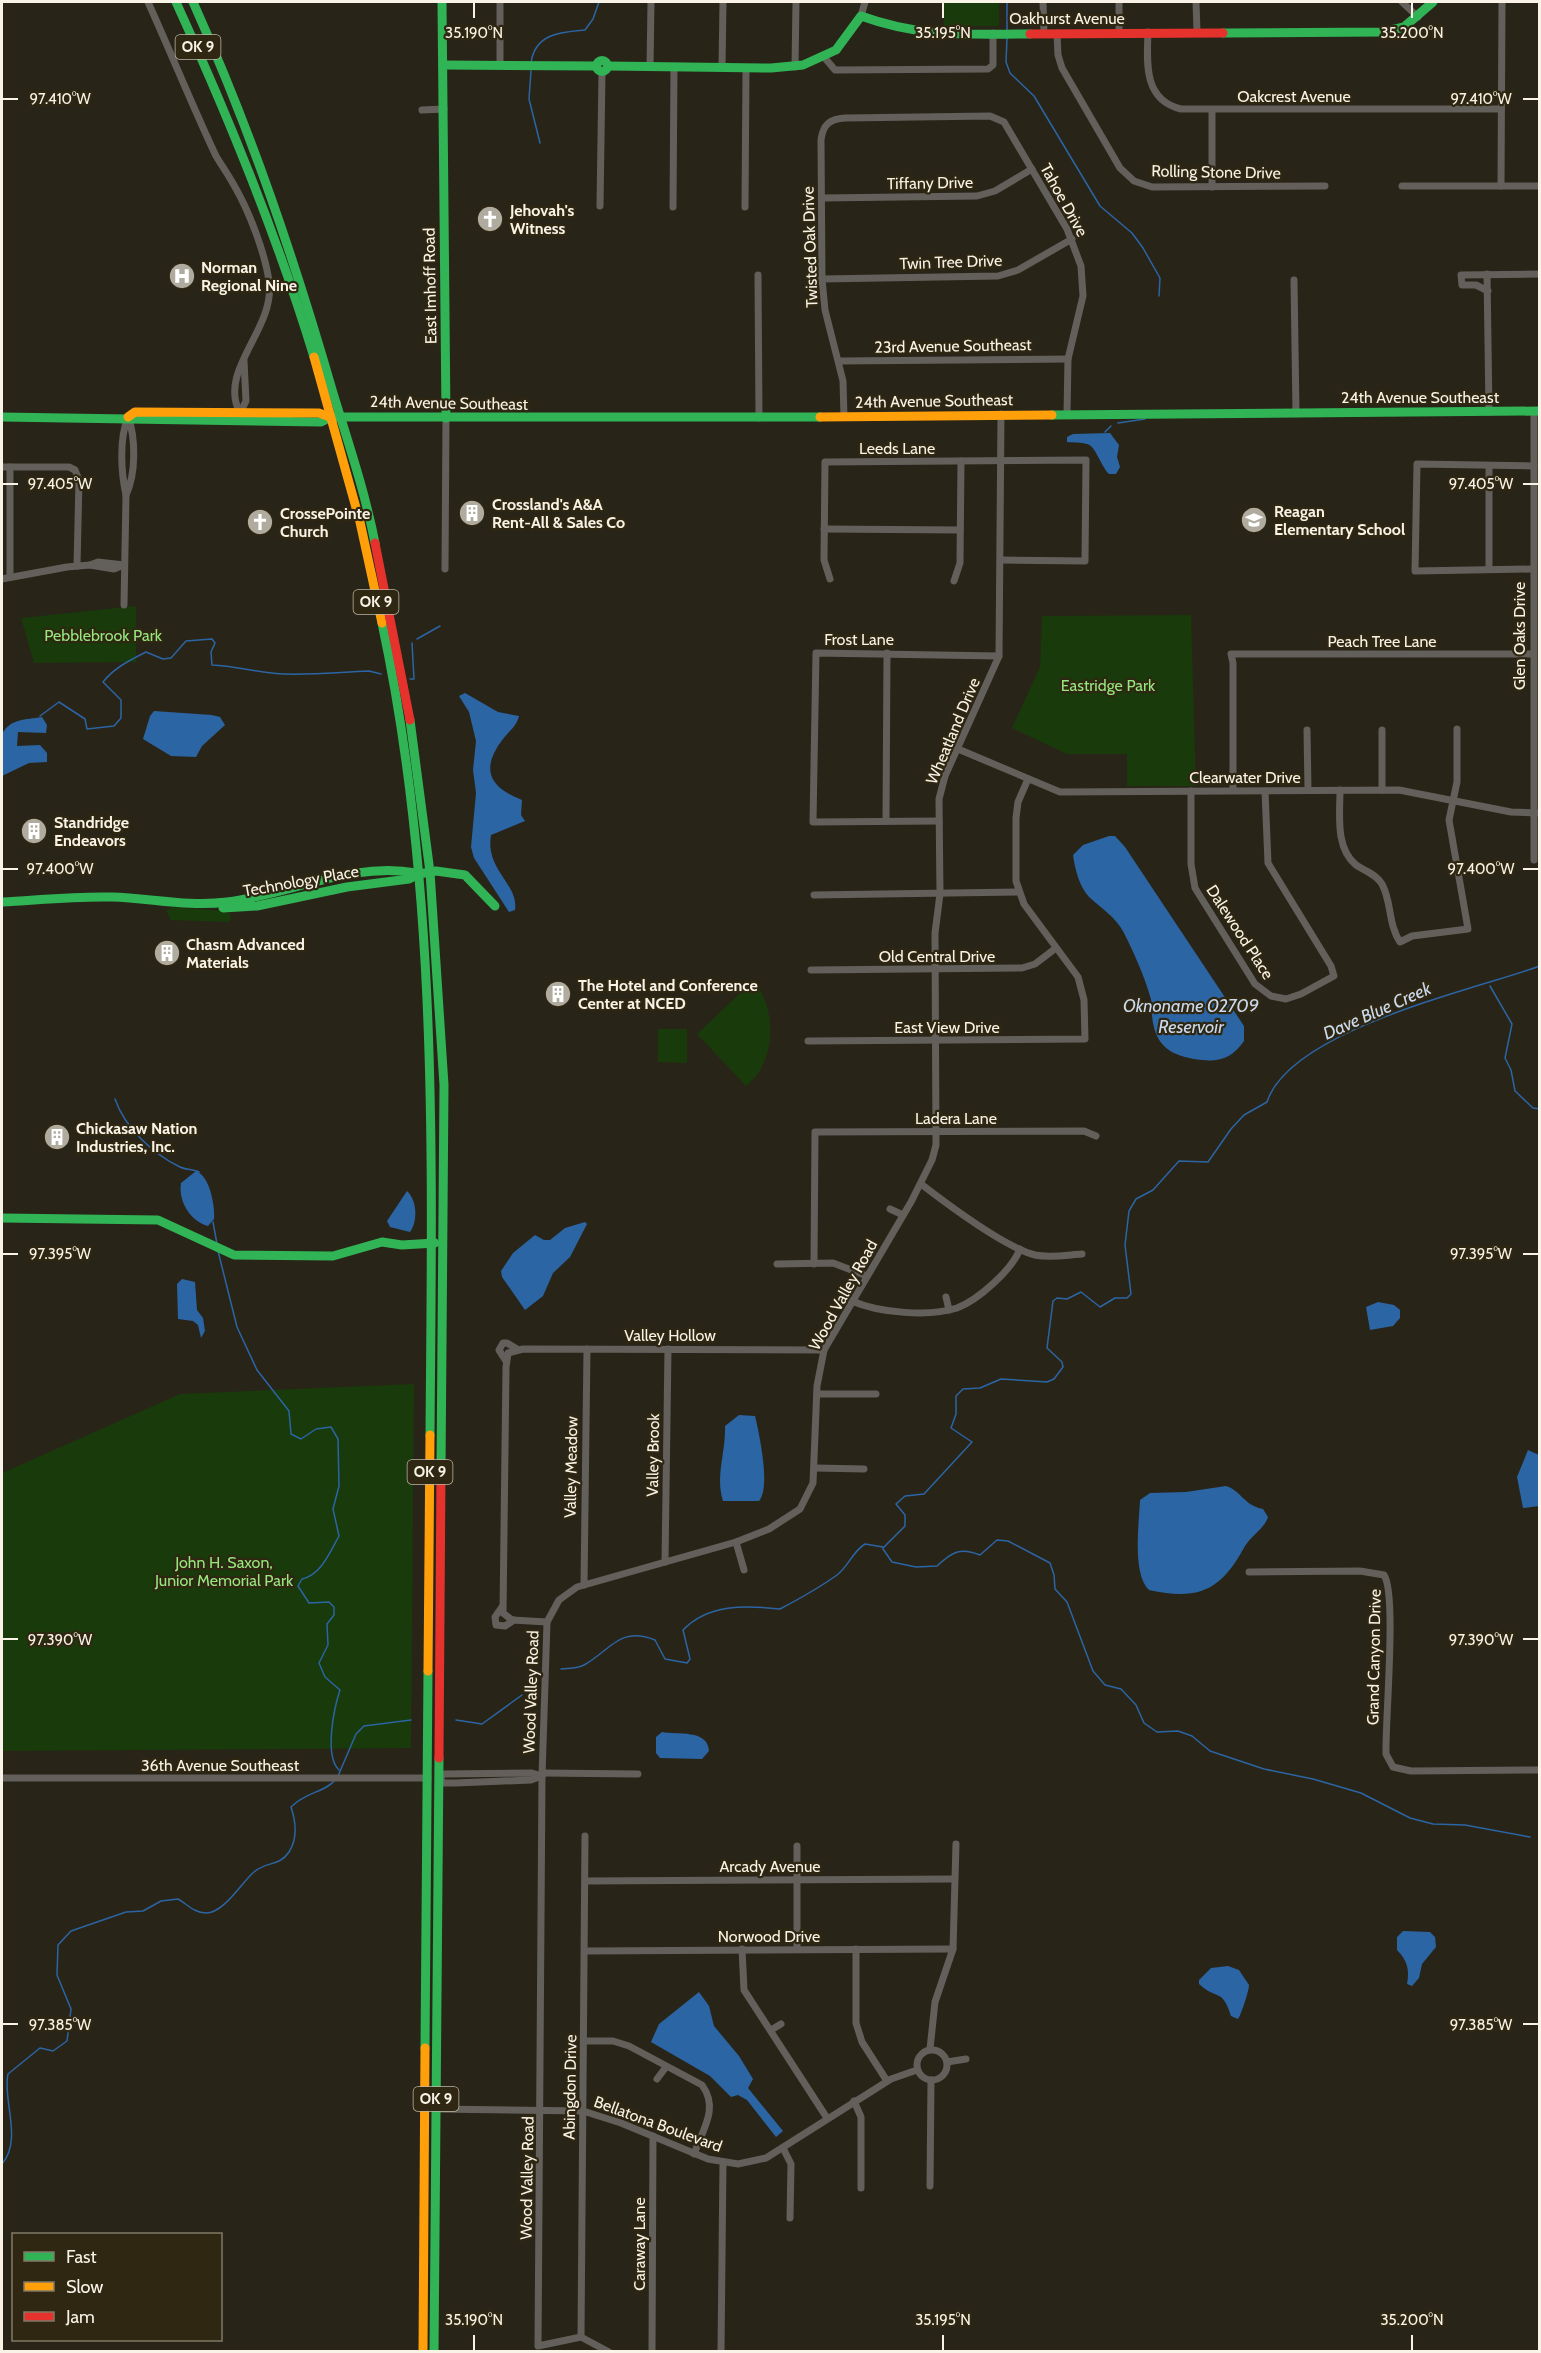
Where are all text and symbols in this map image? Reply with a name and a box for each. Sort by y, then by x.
street label: Oakhurst Avenue [1009,9,1125,28]
text: 35.190°N [445,24,503,42]
text: 35.195°N [915,24,971,42]
text: 35.200°N [1380,24,1444,42]
road number: OK 9 [176,35,220,59]
street label: Oakcrest Avenue [1237,87,1351,106]
text: 97.410°W [29,90,91,108]
text: 97.410°W [1450,90,1512,108]
street label: Tahoe Drive [1036,160,1092,240]
street label: Rolling Stone Drive [1151,161,1281,183]
street label: Tiffany Drive [887,173,973,193]
street label: Twisted Oak Drive [798,186,822,308]
place label: Jehovah's Witness [509,201,574,238]
church icon: Jehovah's Witness [475,204,505,234]
street label: East Imhoff Road [419,228,441,344]
street label: Twin Tree Drive [899,251,1003,273]
place label: Norman Regional Nine [201,258,297,295]
hospital icon: Norman Regional Nine [167,261,197,291]
street label: 23rd Avenue Southeast [874,335,1032,357]
street label: 24th Avenue Southeast [1341,388,1500,407]
street label: 24th Avenue Southeast [855,390,1014,412]
street label: 24th Avenue Southeast [370,392,529,414]
street label: Leeds Lane [859,439,935,458]
text: 97.405°W [28,475,93,493]
text: 97.405°W [1449,475,1514,493]
place label: Crossland's A&A Rent-All & Sales Co [492,495,625,532]
building icon: Crossland's A&A Rent-All & Sales Co [457,498,487,528]
place label: Reagan Elementary School [1274,502,1405,539]
place label: CrossePointe Church [280,504,370,541]
school or university icon: Reagan Elementary School [1239,505,1269,535]
church icon: CrossePointe Church [245,507,275,537]
street label: Glen Oaks Drive [1510,582,1529,690]
road number: OK 9 [354,590,398,614]
park label: Pebblebrook Park [44,626,163,645]
street label: Frost Lane [824,630,894,649]
street label: Peach Tree Lane [1327,632,1437,651]
street label: Wheatland Drive [922,675,984,787]
park label: Eastridge Park [1061,676,1156,695]
street label: Clearwater Drive [1189,768,1301,787]
place label: Standridge Endeavors [54,813,129,850]
building icon: Standridge Endeavors [19,816,49,846]
text: 97.400°W [27,860,94,878]
text: 97.400°W [1448,860,1515,878]
street label: Technology Place [242,861,360,901]
street label: Dalewood Place [1202,881,1278,983]
place label: Chasm Advanced Materials [186,935,305,972]
building icon: Chasm Advanced Materials [152,938,182,968]
street label: Old Central Drive [879,947,995,966]
place label: The Hotel and Conference Center at NCED [578,976,758,1013]
water label: Dave Blue Creek [1320,977,1436,1045]
building icon: The Hotel and Conference Center at NCED [543,979,573,1009]
water label: Oknoname 02709 Reservoir [1123,995,1259,1038]
street label: East View Drive [894,1018,1000,1037]
street label: Ladera Lane [915,1109,997,1128]
place label: Chickasaw Nation Industries, Inc. [76,1119,197,1156]
building icon: Chickasaw Nation Industries, Inc. [42,1122,72,1152]
street label: Wood Valley Road [805,1236,881,1354]
text: 97.395°W [29,1245,92,1263]
text: 97.395°W [1450,1245,1513,1263]
street label: Valley Hollow [624,1326,716,1345]
street label: Valley Brook [643,1412,663,1497]
street label: Valley Meadow [561,1415,581,1518]
road number: OK 9 [408,1460,452,1484]
park label: John H. Saxon, Junior Memorial Park [154,1553,294,1590]
street label: Grand Canyon Drive [1363,1589,1385,1725]
street label: Wood Valley Road [519,1630,543,1754]
text: 97.390°W [28,1631,93,1649]
text: 97.390°W [1449,1631,1514,1649]
street label: 36th Avenue Southeast [141,1756,300,1775]
street label: Arcady Avenue [720,1857,820,1876]
street label: Norwood Drive [718,1927,820,1946]
text: 97.385°W [29,2016,92,2034]
text: 97.385°W [1450,2016,1513,2034]
street label: Abingdon Drive [560,2034,580,2140]
road number: OK 9 [414,2087,458,2111]
street label: Bellatona Boulevard [591,2092,725,2156]
street label: Wood Valley Road [516,2116,538,2240]
street label: Caraway Lane [630,2197,649,2291]
legend [12,2233,222,2341]
text: Fast [66,2246,97,2268]
text: Slow [66,2276,103,2298]
text: Jam [65,2306,95,2328]
text: 35.190°N [445,2311,503,2329]
text: 35.195°N [915,2311,971,2329]
text: 35.200°N [1380,2311,1444,2329]

